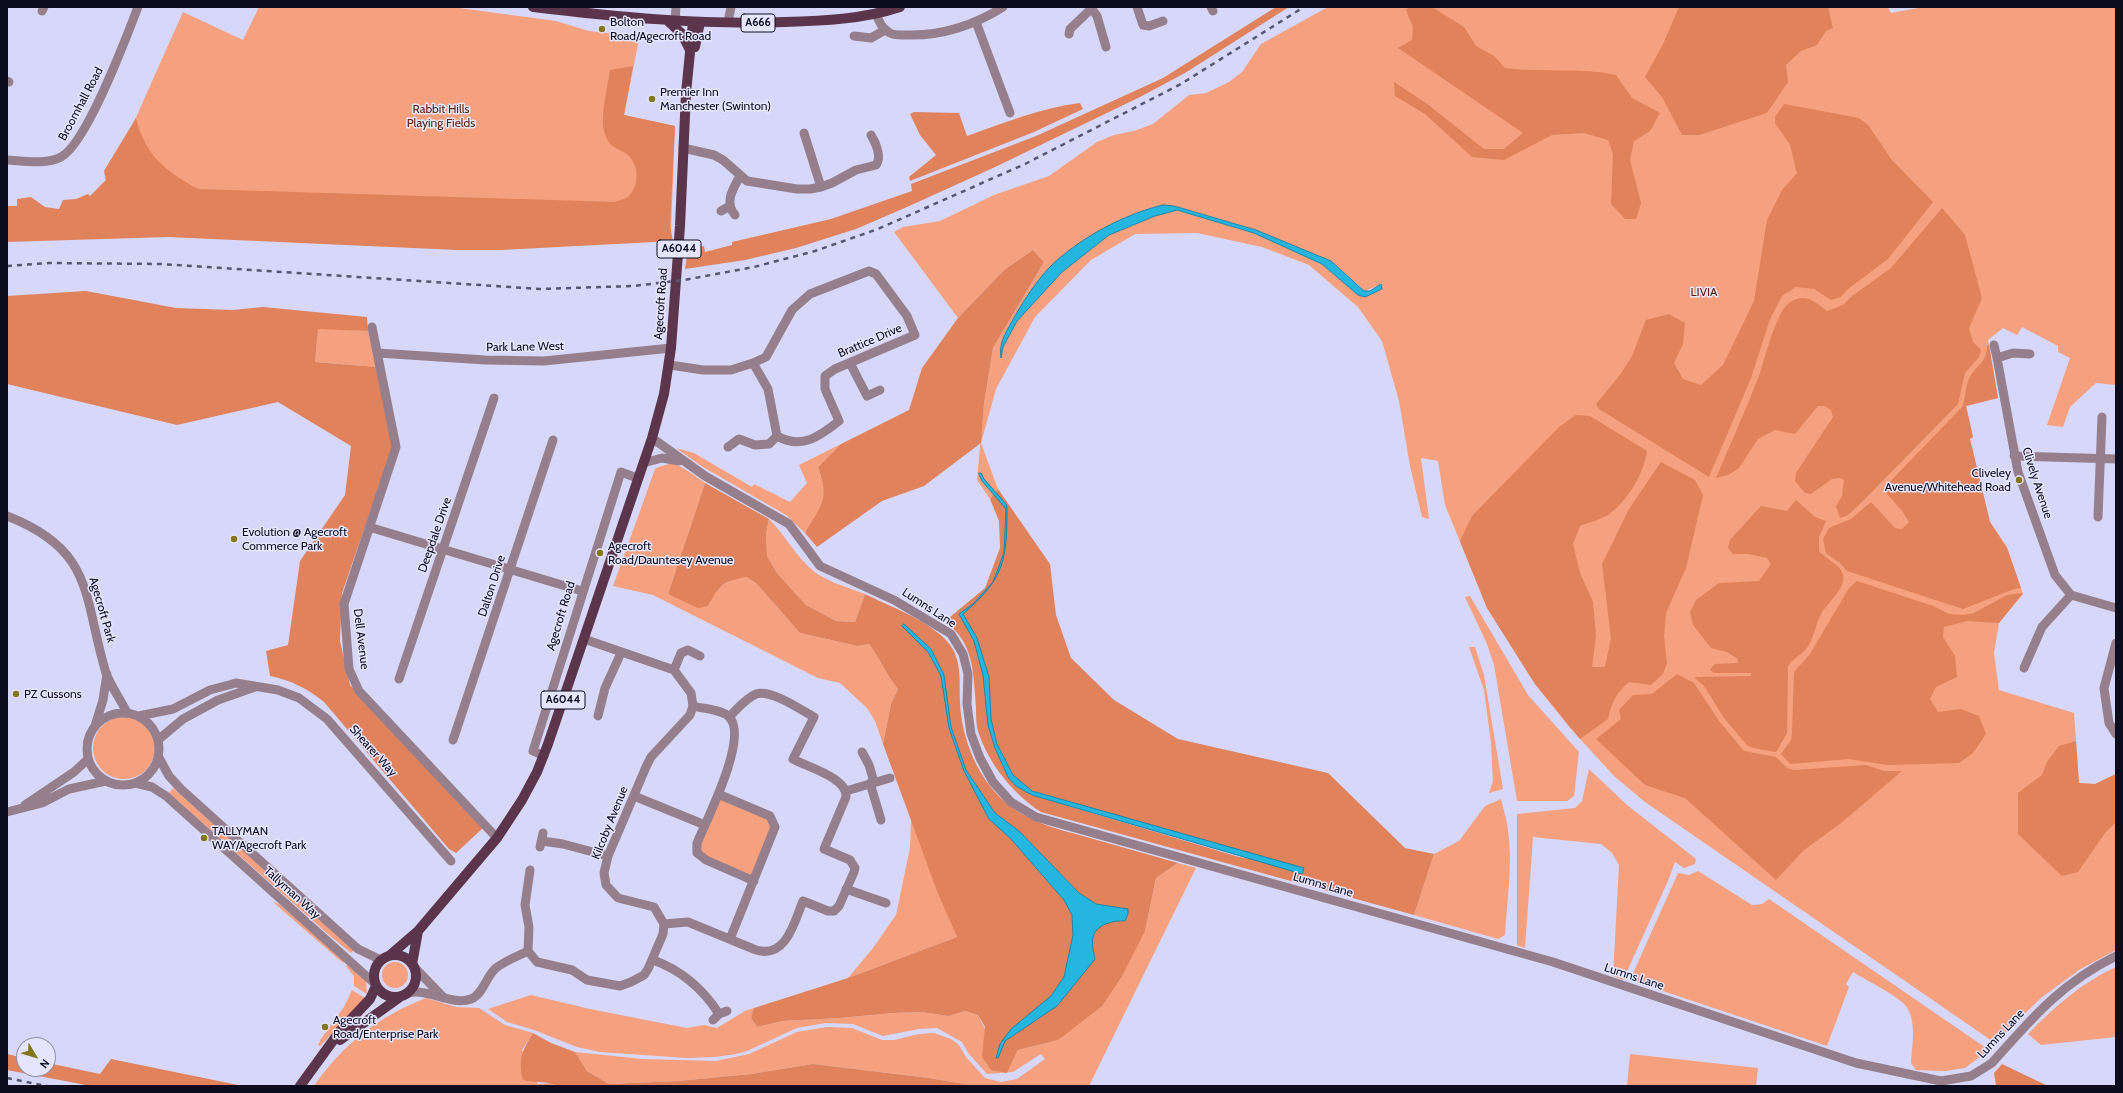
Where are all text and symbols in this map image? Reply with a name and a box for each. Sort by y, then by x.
road number: A666 [741,14,775,32]
place label: Bolton Road/Agecroft Road [610,15,711,43]
marker: Bolton Road/Agecroft Road [597,24,607,34]
street label: Broomhall Road [56,65,106,143]
place label: Premier Inn Manchester (Swinton) [660,85,771,113]
marker: Premier Inn Manchester (Swinton) [647,94,657,104]
park label: Rabbit Hills Playing Fields [407,102,475,130]
road number: A6044 [657,240,701,258]
street label: Agecroft Road [651,268,671,340]
park label: LIVIA [1691,285,1717,299]
street label: Brattice Drive [836,321,904,361]
street label: Park Lane West [486,339,564,355]
street label: Clively Avenue [2019,445,2055,521]
place label: Cliveley Avenue/Whitehead Road [1885,466,2011,494]
marker: Cliveley Avenue/Whitehead Road [2014,475,2024,485]
street label: Deepdale Drive [415,496,455,574]
place label: Evolution @ Agecroft Commerce Park [242,525,347,553]
marker: Evolution @ Agecroft Commerce Park [229,534,239,544]
place label: Agecroft Road/Dauntesey Avenue [608,539,733,567]
marker: Agecroft Road/Dauntesey Avenue [595,548,605,558]
street label: Dalton Drive [475,553,509,619]
street label: Agecroft Park [86,576,118,644]
street label: Agecroft Road [544,580,578,652]
street label: Lumns Lane [899,585,959,631]
street label: Dell Avenue [350,608,372,670]
place label: PZ Cussons [24,687,82,701]
marker: PZ Cussons [11,689,21,699]
road number: A6044 [541,691,585,709]
street label: Shearer Way [346,722,400,780]
street label: Kilcoby Avenue [589,784,631,862]
place label: TALLYMAN WAY/Agecroft Park [212,824,306,852]
marker: TALLYMAN WAY/Agecroft Park [199,833,209,843]
street label: Tallyman Way [261,864,323,922]
street label: Lumns Lane [1291,870,1355,900]
street label: Lumns Lane [1602,961,1666,993]
street label: Lumns Lane [1975,1007,2027,1061]
place label: Agecroft Road/Enterprise Park [333,1013,438,1041]
marker: Agecroft Road/Enterprise Park [320,1022,330,1032]
north arrow [16,1037,56,1077]
text: N [37,1056,53,1071]

